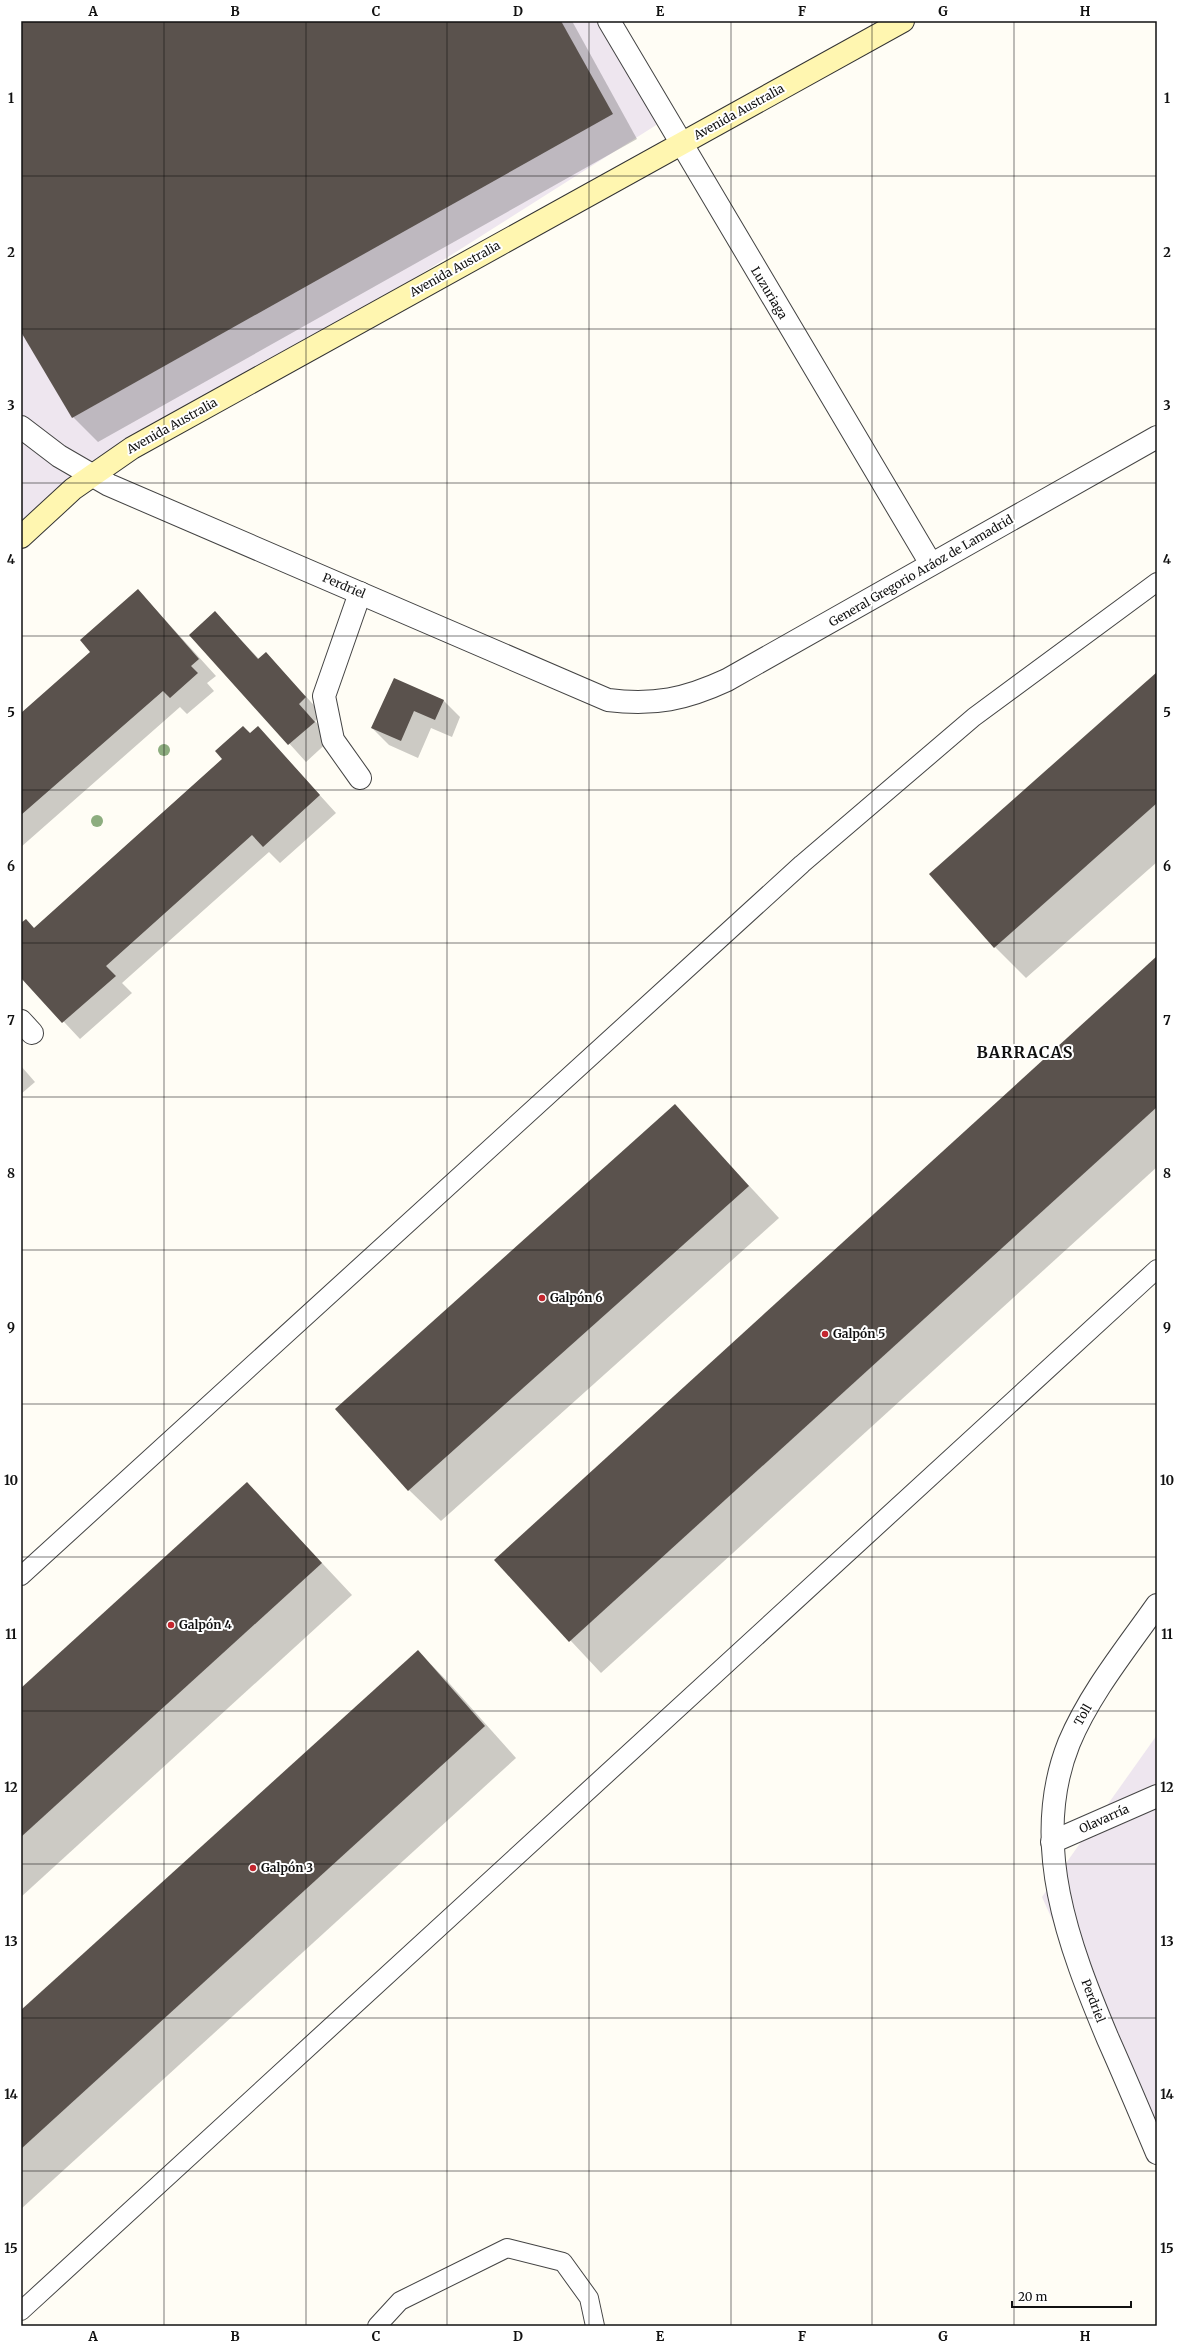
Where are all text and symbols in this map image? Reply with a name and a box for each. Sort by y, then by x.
text: A [87,3,98,20]
text: B [230,3,240,20]
text: C [372,3,381,20]
text: D [513,3,523,20]
text: E [656,3,665,20]
text: F [798,3,806,20]
text: G [938,3,948,20]
text: H [1080,3,1091,20]
street label: Avenida Australia [690,80,787,143]
text: 1 [8,90,14,107]
text: 1 [1164,90,1170,107]
street label: Avenida Australia [406,237,503,300]
text: 2 [7,244,15,261]
text: 2 [1163,244,1171,261]
street label: Luzuriaga [748,264,791,322]
street label: Avenida Australia [123,394,220,457]
text: 3 [7,397,15,414]
text: 3 [1163,397,1171,414]
street label: General Gregorio Aráoz de Lamadrid [826,512,1016,630]
text: 4 [7,551,16,568]
text: 4 [1163,551,1172,568]
street label: Perdriel [320,570,368,601]
text: 5 [7,704,15,721]
text: 5 [1163,704,1171,721]
text: 6 [7,858,15,875]
text: 6 [1163,858,1171,875]
text: 7 [7,1012,15,1029]
text: 7 [1163,1012,1171,1029]
district label: BARRACAS [977,1042,1073,1062]
text: 8 [7,1165,15,1182]
text: 8 [1163,1165,1171,1182]
place label: Galpón 6 [550,1290,603,1305]
marker: Galpón 6 [537,1293,547,1303]
text: 9 [7,1319,15,1336]
text: 9 [1163,1319,1171,1336]
place label: Galpón 5 [833,1326,885,1341]
marker: Galpón 5 [820,1329,830,1339]
text: 10 [4,1472,18,1489]
text: 10 [1160,1472,1174,1489]
place label: Galpón 4 [179,1617,232,1632]
marker: Galpón 4 [166,1620,176,1630]
text: 11 [5,1626,17,1643]
text: 11 [1161,1626,1173,1643]
street label: Toll [1070,1701,1095,1728]
text: 12 [4,1779,18,1796]
text: 12 [1160,1779,1174,1796]
street label: Olavarría [1077,1801,1132,1836]
place label: Galpón 3 [261,1860,313,1875]
marker: Galpón 3 [248,1863,258,1873]
text: 13 [4,1933,18,1950]
text: 13 [1160,1933,1174,1950]
street label: Perdriel [1078,1977,1109,2025]
text: 14 [4,2086,19,2103]
text: 14 [1160,2086,1175,2103]
text: 15 [4,2240,18,2257]
text: 15 [1160,2240,1174,2257]
scale bar [1012,2283,1131,2309]
text: 20 m [1018,2289,1047,2304]
text: A [87,2328,98,2345]
text: B [230,2328,240,2345]
text: C [372,2328,381,2345]
text: D [513,2328,523,2345]
text: E [656,2328,665,2345]
text: F [798,2328,806,2345]
text: G [938,2328,948,2345]
text: H [1080,2328,1091,2345]

